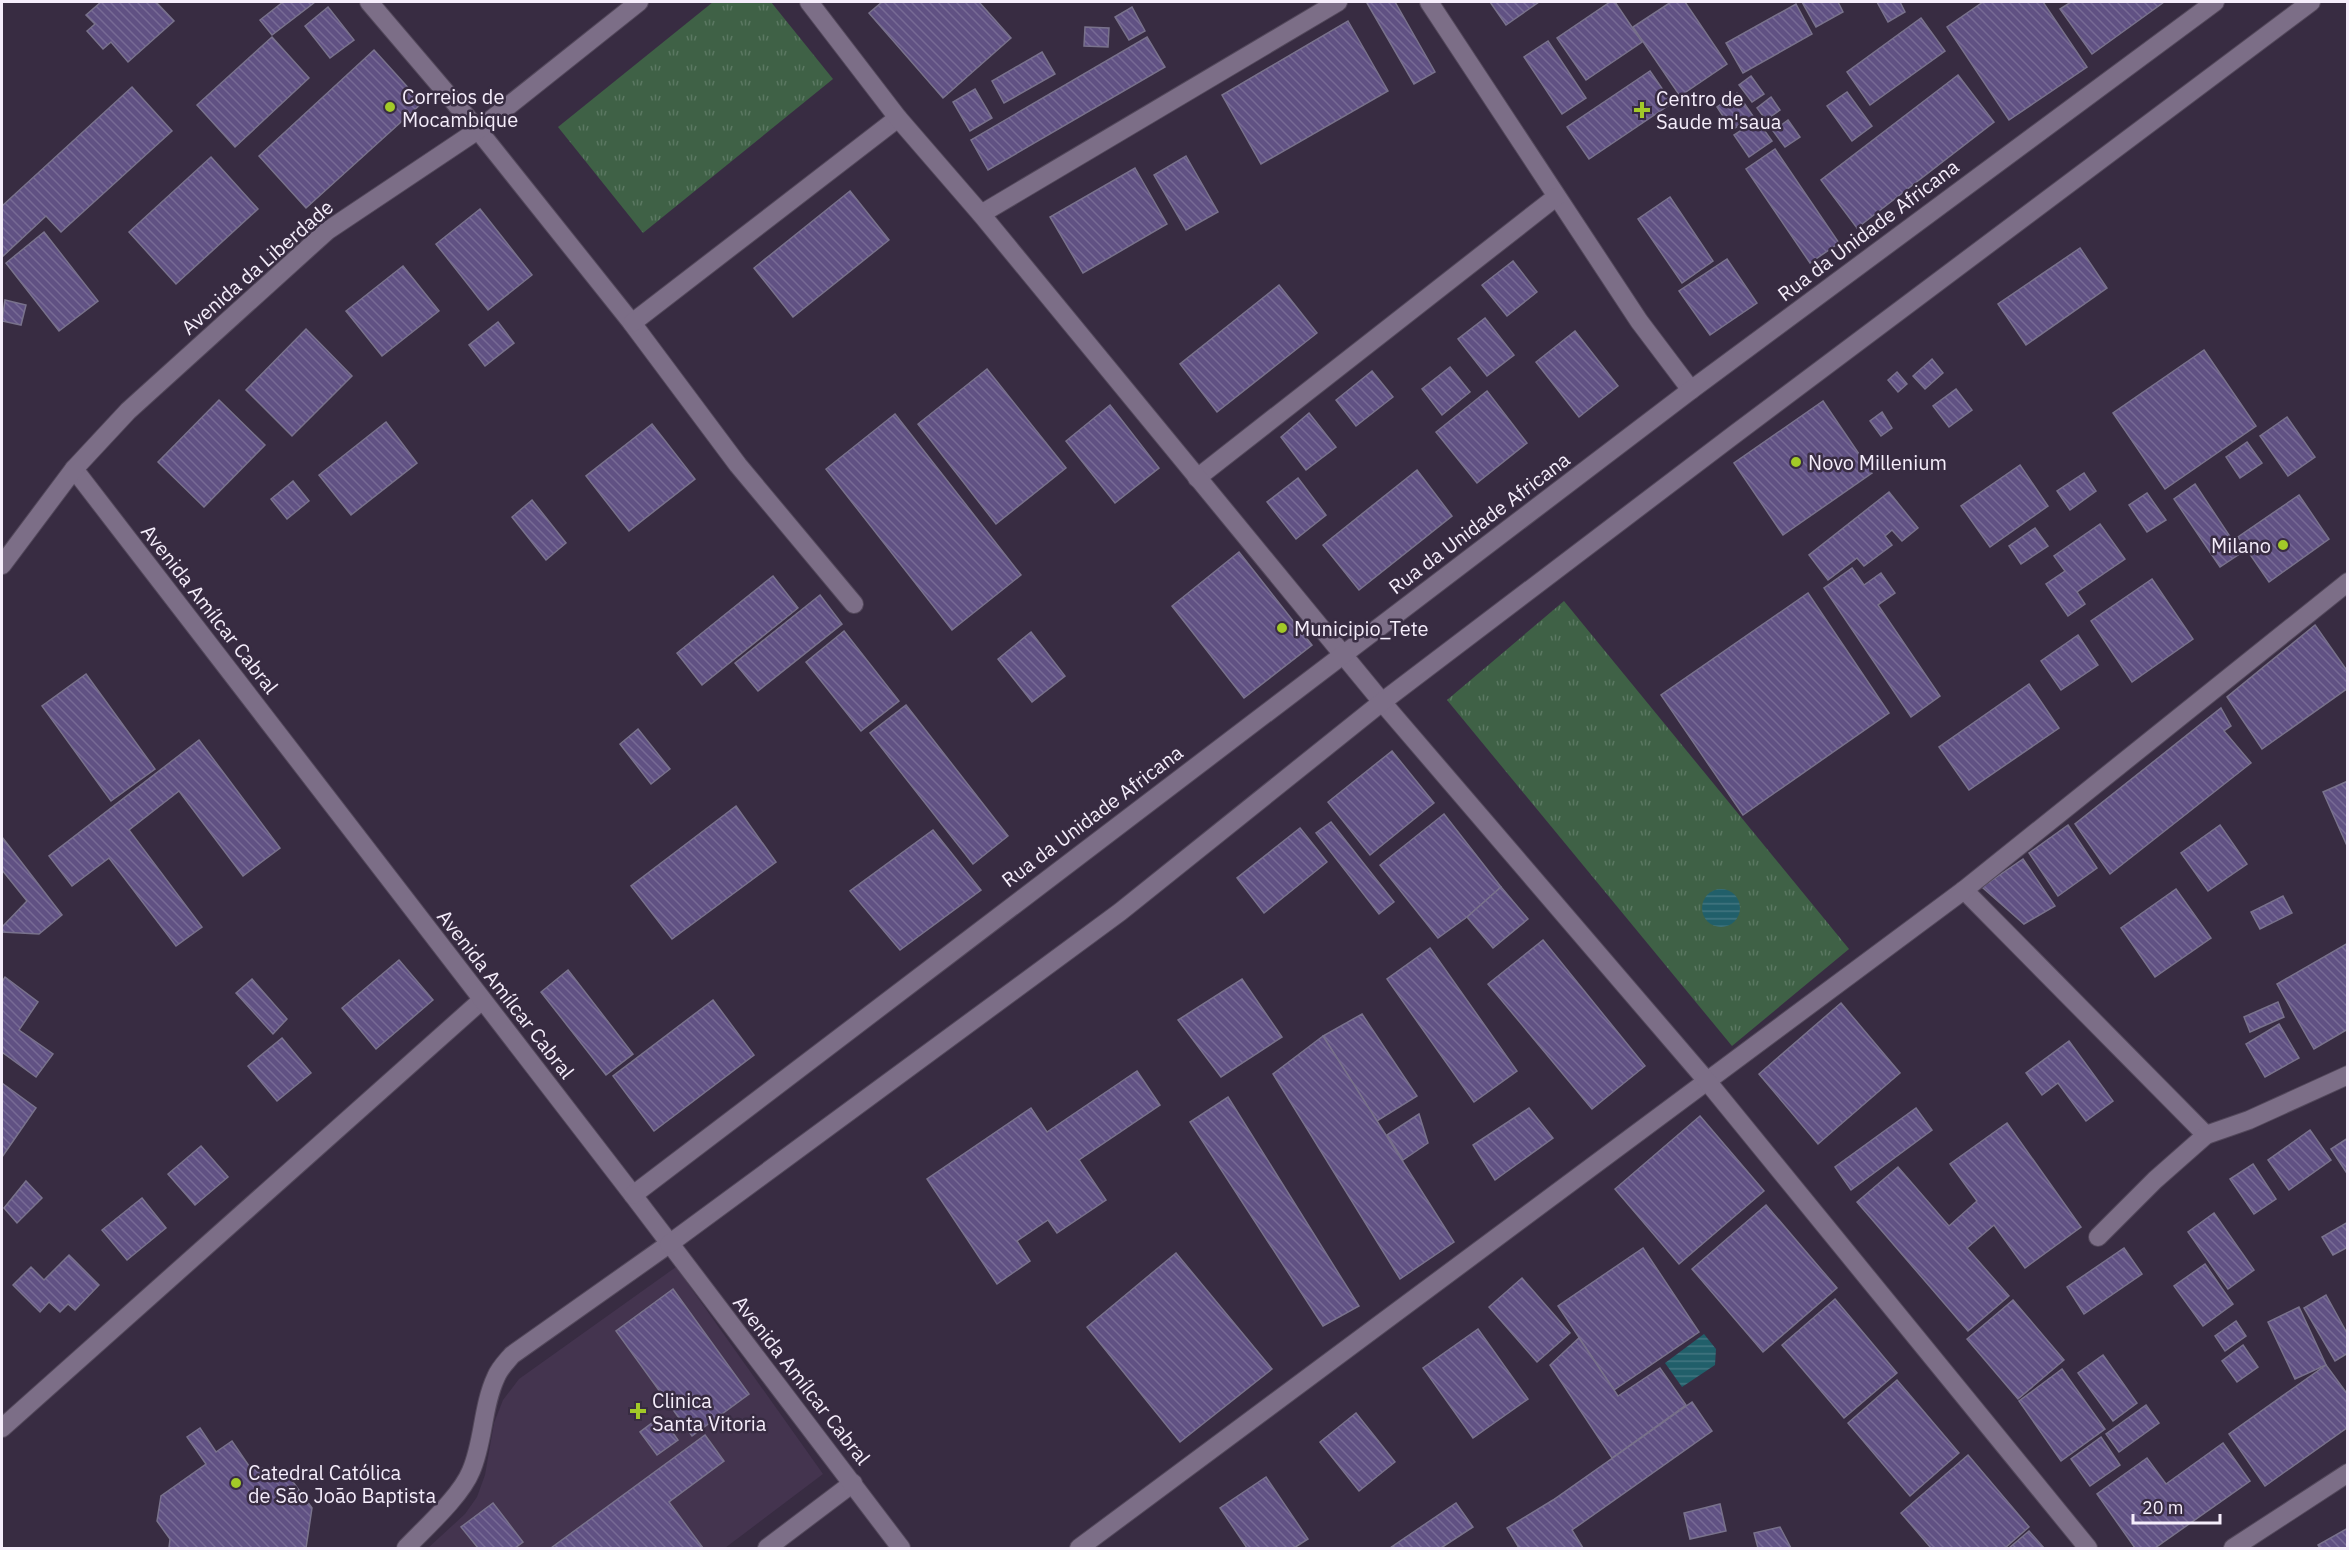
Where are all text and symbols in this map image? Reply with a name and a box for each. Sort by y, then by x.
place label: Correios de Mocambique [402,83,518,133]
place label: Centro de Saude m'saua [1656,85,1782,135]
marker: Correios de Mocambique [383,100,397,114]
marker: Centro de Saude m'saua [1633,101,1651,119]
street label: Rua da Unidade Africana [1772,153,1964,307]
street label: Avenida da Liberdade [175,193,339,341]
street label: Rua da Unidade Africana [1383,446,1575,600]
place label: Novo Millenium [1808,449,1947,476]
marker: Novo Millenium [1789,455,1803,469]
street label: Avenida Amílcar Cabral [135,519,285,699]
place label: Milano [2211,532,2271,559]
marker: Milano [2276,538,2290,552]
place label: Municipio_Tete [1294,615,1429,642]
marker: Municipio_Tete [1275,621,1289,635]
street label: Rua da Unidade Africana [996,739,1188,893]
street label: Avenida Amílcar Cabral [431,904,581,1084]
street label: Avenida Amílcar Cabral [727,1290,877,1470]
place label: Clinica Santa Vitoria [652,1387,767,1437]
marker: Clinica Santa Vitoria [629,1402,647,1420]
place label: Catedral Católica de São João Baptista [248,1459,436,1509]
marker: Catedral Católica de São João Baptista [229,1476,243,1490]
scale bar [2133,1487,2220,1525]
text: 20 m [2142,1496,2184,1519]

